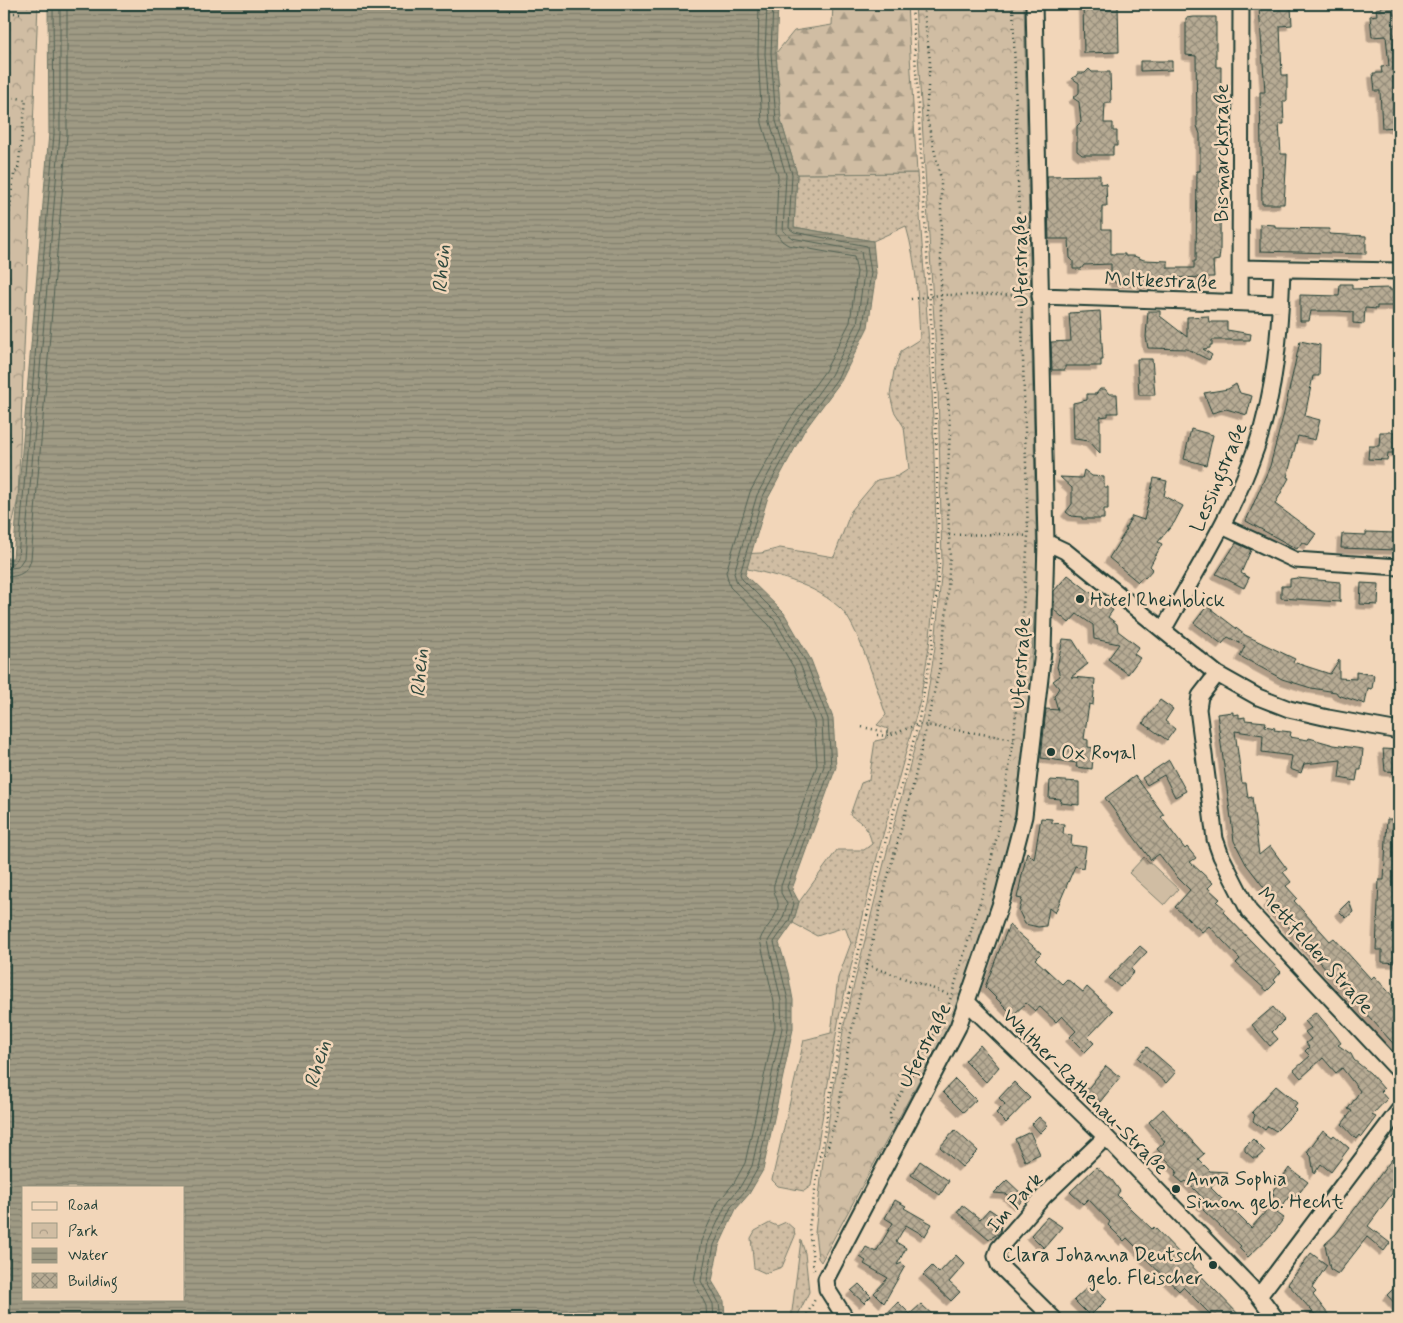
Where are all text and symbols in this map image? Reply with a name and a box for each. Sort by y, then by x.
street label: Bismarckstraße [1209,84,1236,222]
street label: Uferstraße [1007,214,1036,307]
water label: Rhein [427,244,457,294]
street label: Moltkestraße [1104,266,1218,297]
street label: Lessingstraße [1184,419,1256,537]
place label: Hotel Rheinblick [1090,587,1225,614]
marker: Hotel Rheinblick [1074,593,1086,605]
street label: Uferstraße [1005,616,1038,710]
water label: Rhein [405,648,435,698]
place label: Ox Royal [1061,740,1136,767]
marker: Ox Royal [1045,746,1057,758]
street label: Mettfelder Straße [1250,882,1379,1021]
street label: Uferstraße [892,998,958,1093]
street label: Walther-Rathenau-Straße [996,1003,1174,1181]
water label: Rhein [298,1037,338,1091]
place label: Anna Sophia Simon geb. Hecht [1186,1166,1343,1216]
street label: Im Park [981,1167,1049,1239]
marker: Anna Sophia Simon geb. Hecht [1170,1183,1182,1195]
legend [22,1186,185,1300]
text: Road [68,1196,98,1216]
text: Park [68,1222,98,1242]
place label: Clara Johanna Deutsch geb. Fleischer [1002,1242,1203,1292]
text: Water [68,1246,108,1266]
marker: Clara Johanna Deutsch geb. Fleischer [1207,1259,1219,1271]
text: Building [68,1272,118,1293]

